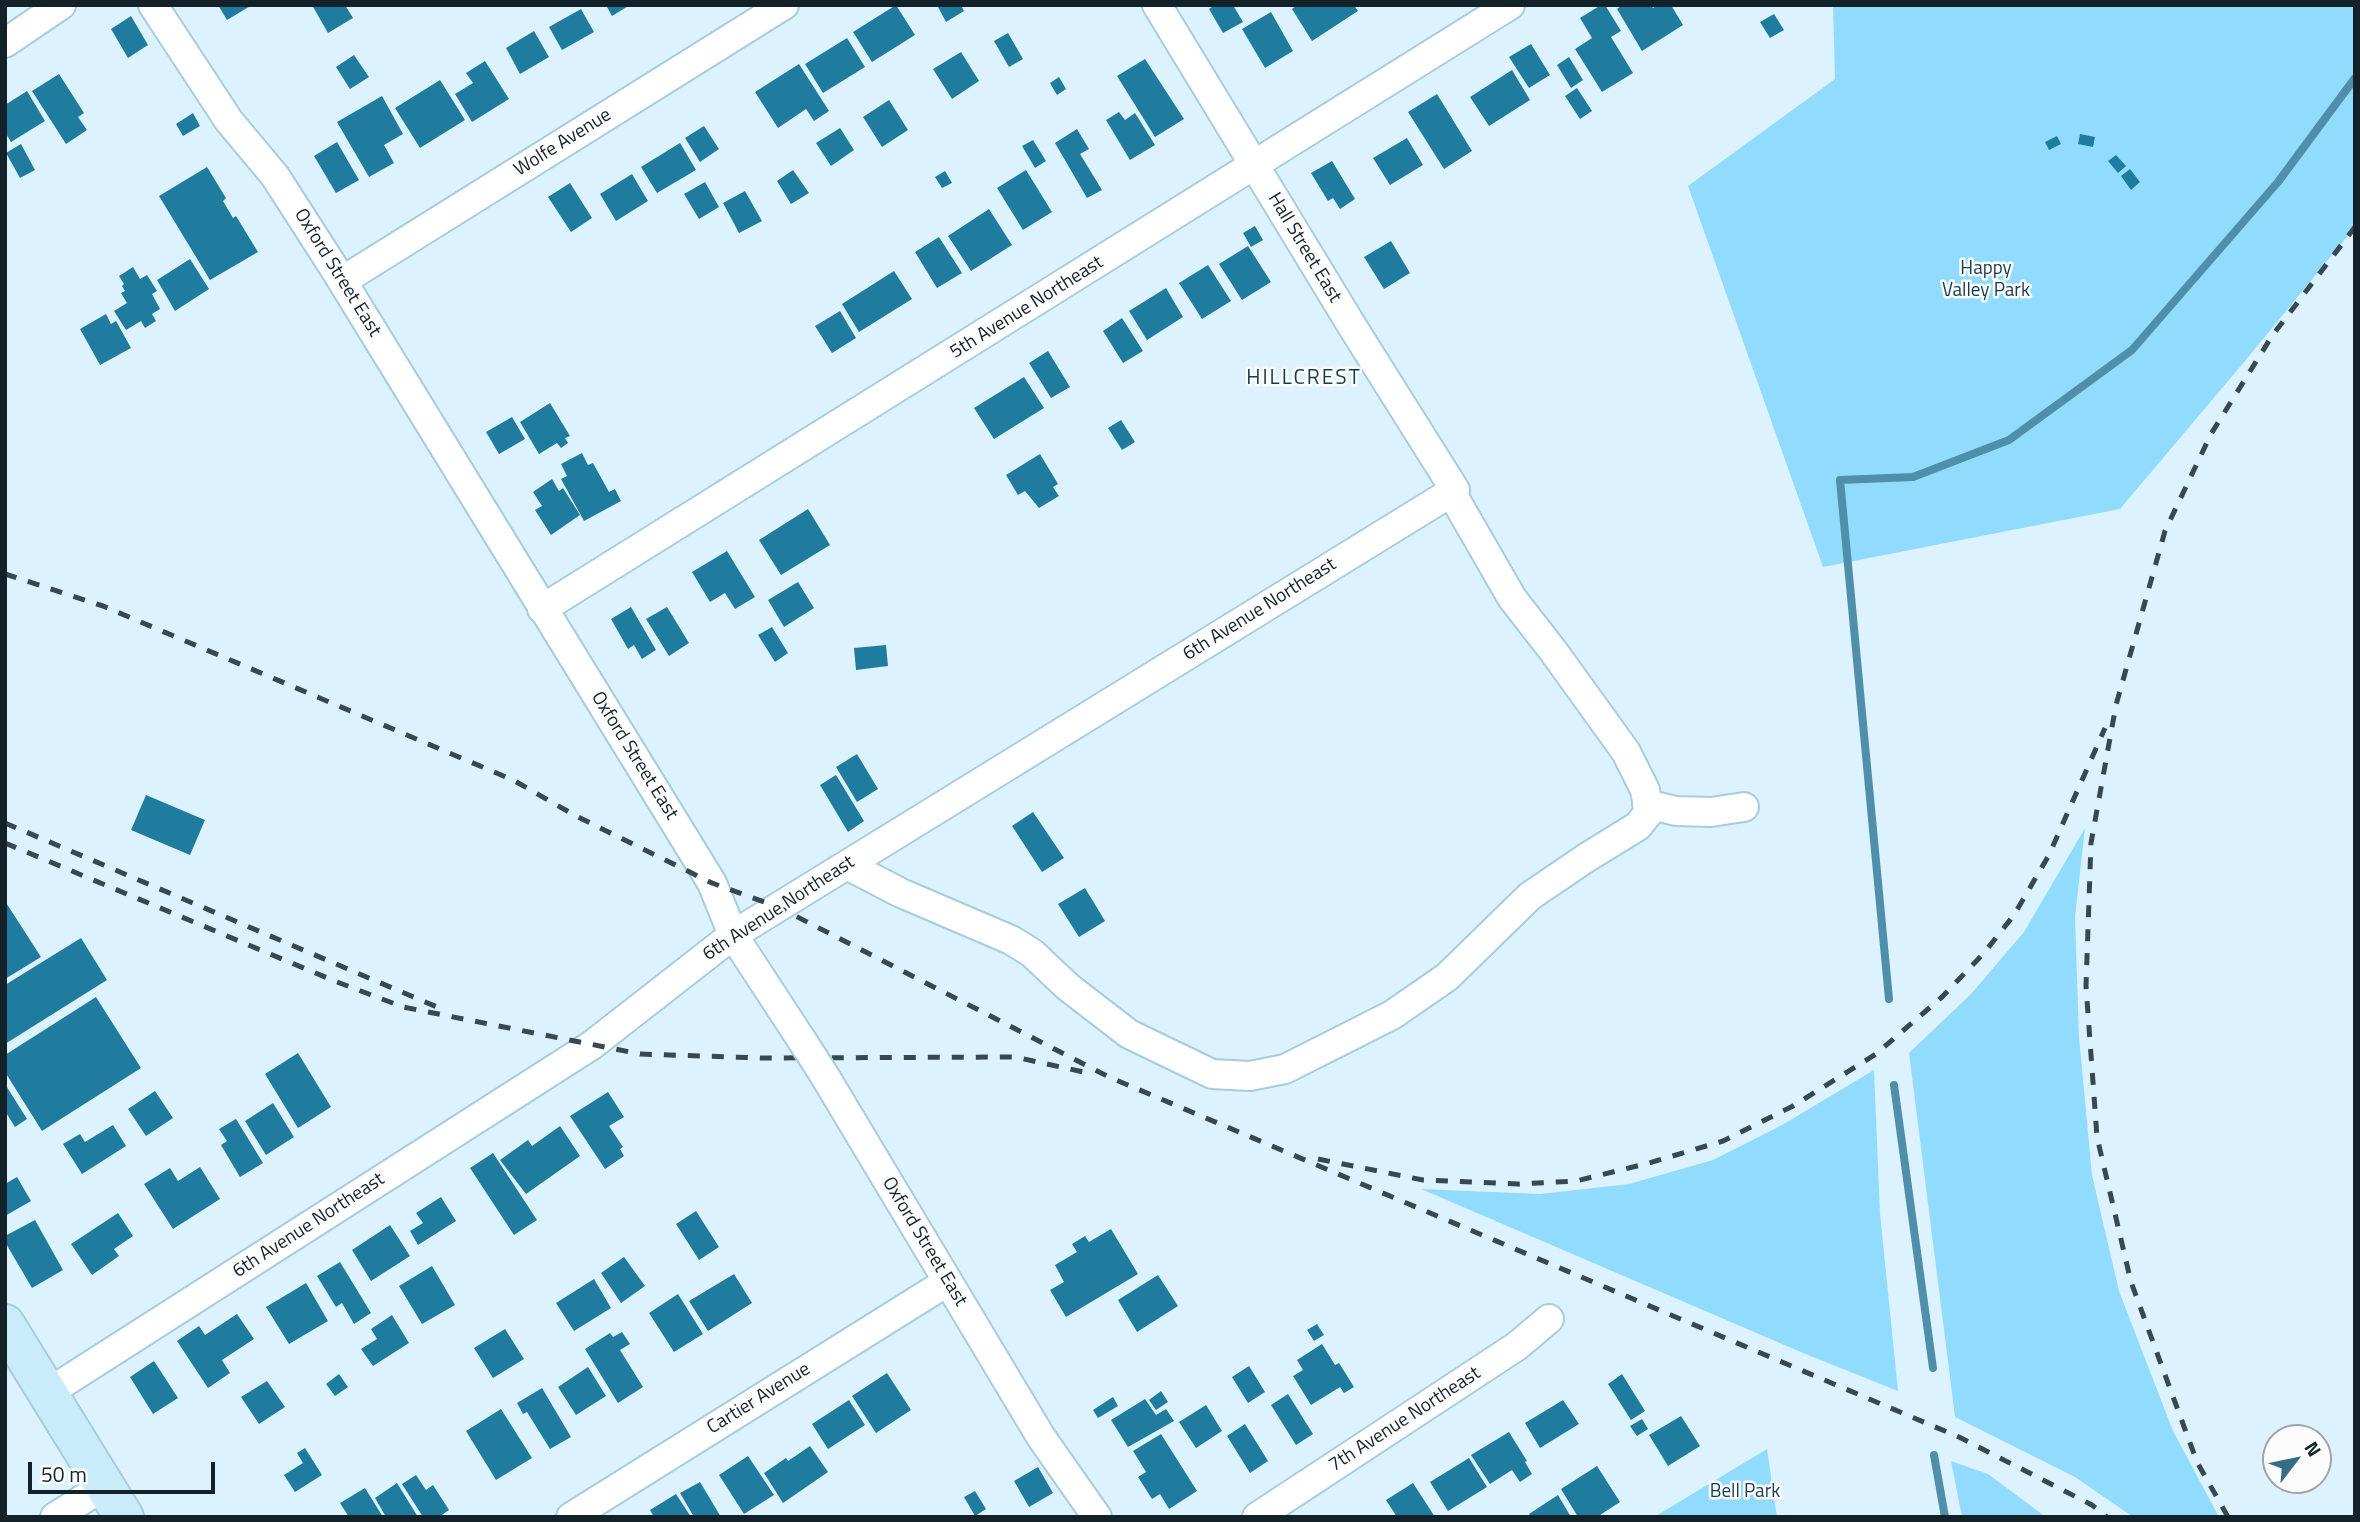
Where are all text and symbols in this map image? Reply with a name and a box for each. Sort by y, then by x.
street label: Wolfe Avenue [510,104,616,182]
street label: Hall Street East [1262,189,1346,307]
street label: Oxford Street East [289,205,385,341]
street label: 5th Avenue Northeast [946,252,1108,364]
park label: Happy Valley Park [1942,258,2030,302]
district label: HILLCREST [1247,366,1361,392]
street label: 6th Avenue Northeast [1179,554,1341,666]
street label: Oxford Street East [586,688,682,824]
street label: 6th Avenue Northeast [699,851,859,967]
street label: 6th Avenue Northeast [229,1168,389,1284]
street label: Oxford Street East [876,1173,972,1311]
street label: Cartier Avenue [703,1358,815,1440]
street label: 7th Avenue Northeast [1325,1362,1485,1478]
north arrow [2262,1424,2332,1494]
text: N [2298,1435,2329,1462]
scale bar [32,1448,219,1492]
text: 50 m [41,1458,87,1490]
park label: Bell Park [1710,1481,1780,1503]

